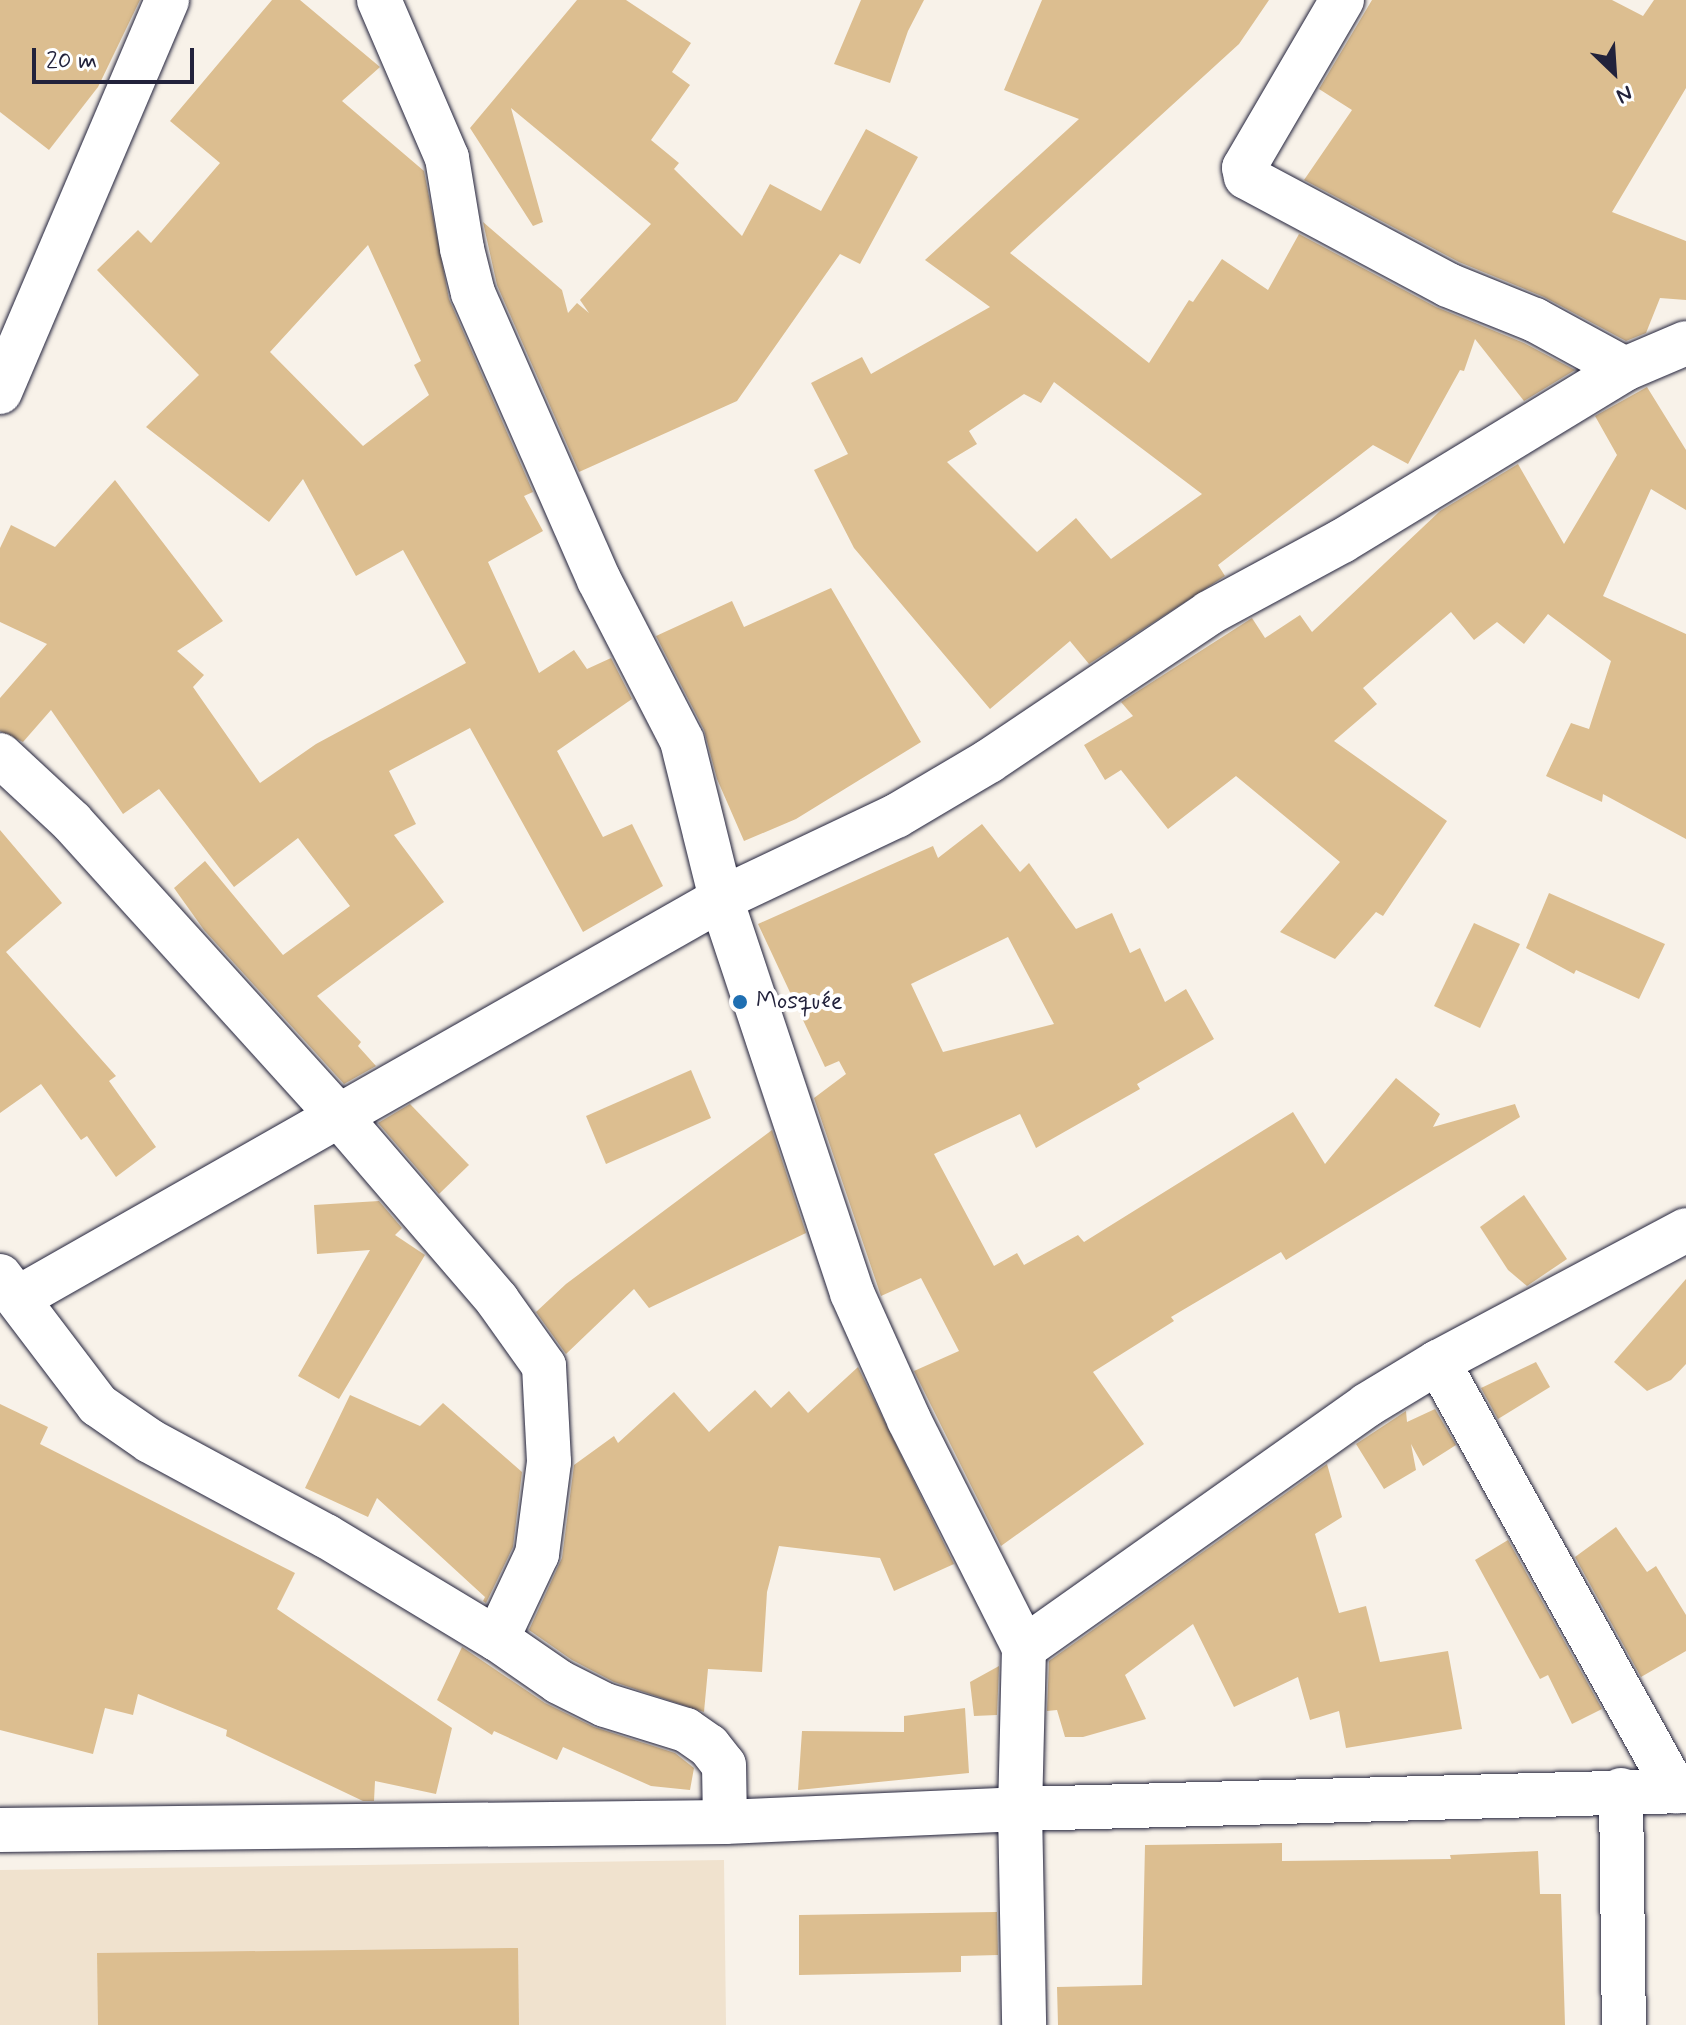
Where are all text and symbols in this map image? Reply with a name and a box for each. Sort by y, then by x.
scale bar [36,32,198,82]
north arrow [1574,32,1654,112]
text: 20 m [46,46,97,77]
text: N [1612,78,1637,110]
place label: Mosquée [756,988,842,1016]
marker: Mosquée [731,993,749,1011]

